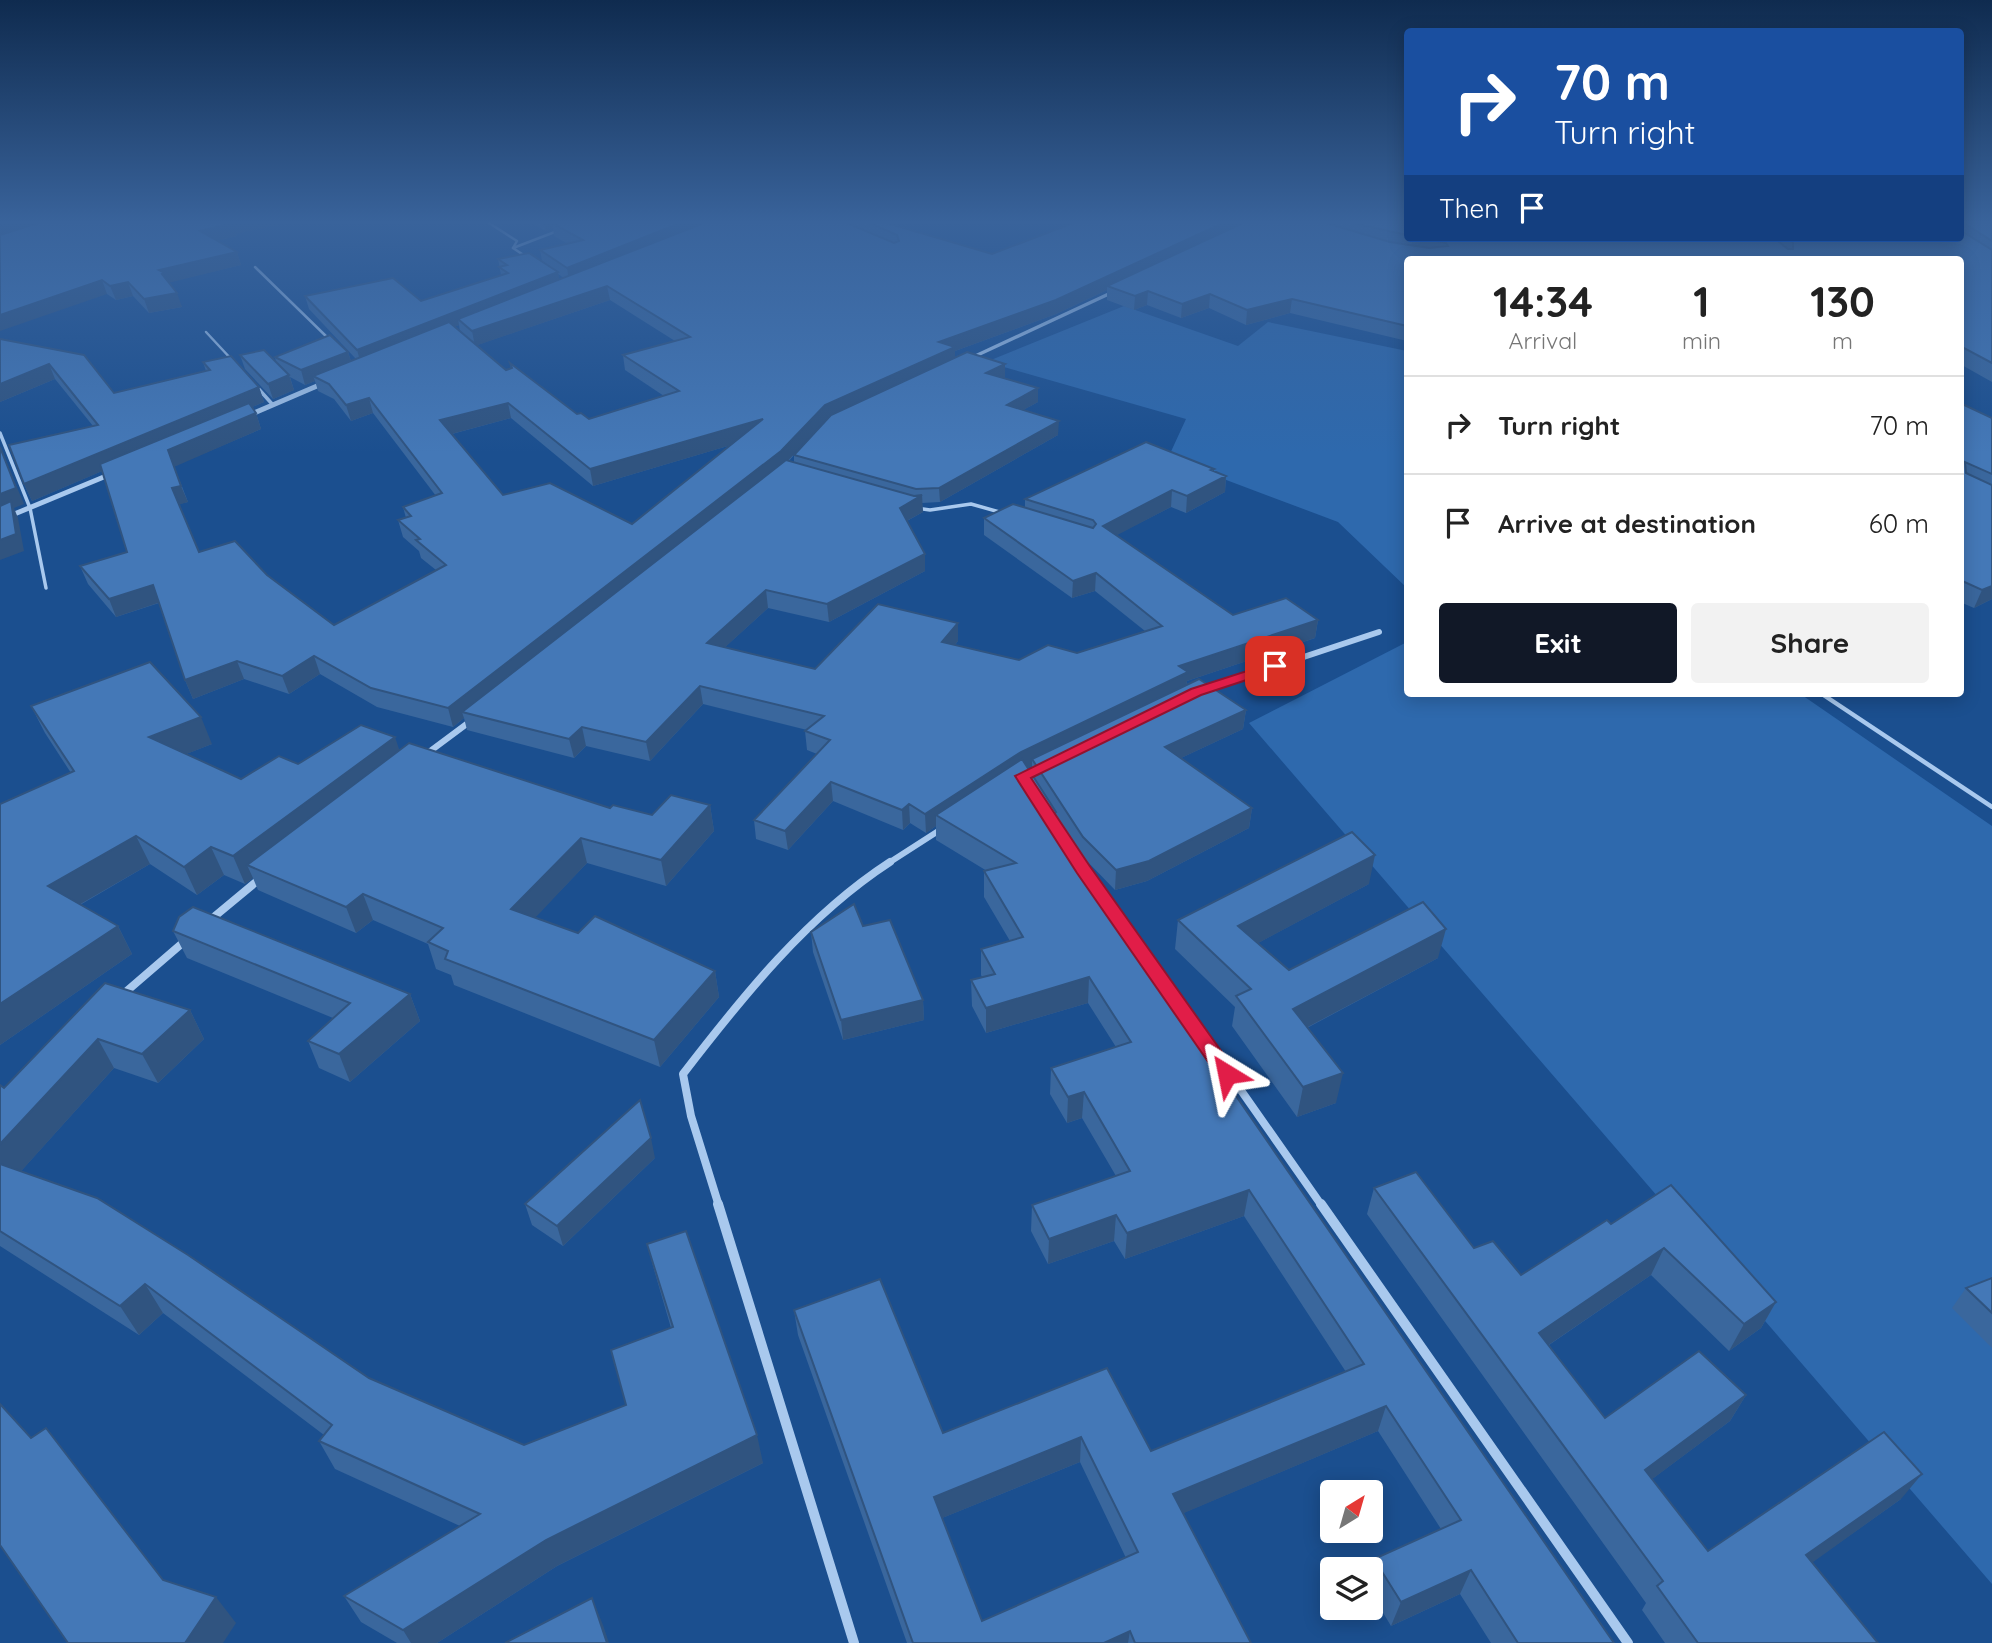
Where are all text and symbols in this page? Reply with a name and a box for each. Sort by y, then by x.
text: 70 m [1554,51,1670,112]
icon: right [1439,56,1530,147]
text: Turn right [1554,112,1695,152]
icon: arrive [1513,189,1551,227]
text: Then [1439,192,1499,225]
text: 14:34 [1493,275,1593,328]
text: 1 [1693,275,1710,328]
text: 130 [1810,275,1875,328]
text: Arrival [1509,326,1577,355]
text: min [1682,326,1721,355]
text: m [1832,326,1853,355]
icon: right [1439,406,1477,444]
text: Turn right [1498,409,1620,442]
text: 70 m [1869,409,1929,442]
icon: arrive [1439,504,1477,542]
text: Arrive at destination [1498,507,1756,540]
text: 60 m [1869,507,1929,540]
button: Exit [1439,603,1677,683]
button: Share [1691,603,1929,683]
pin [1245,636,1305,696]
icon: arrive [1256,647,1294,685]
position arrow [1190,1037,1264,1111]
north arrow [1320,1480,1382,1544]
map controls [1320,1480,1383,1620]
button: layers [1320,1557,1383,1620]

